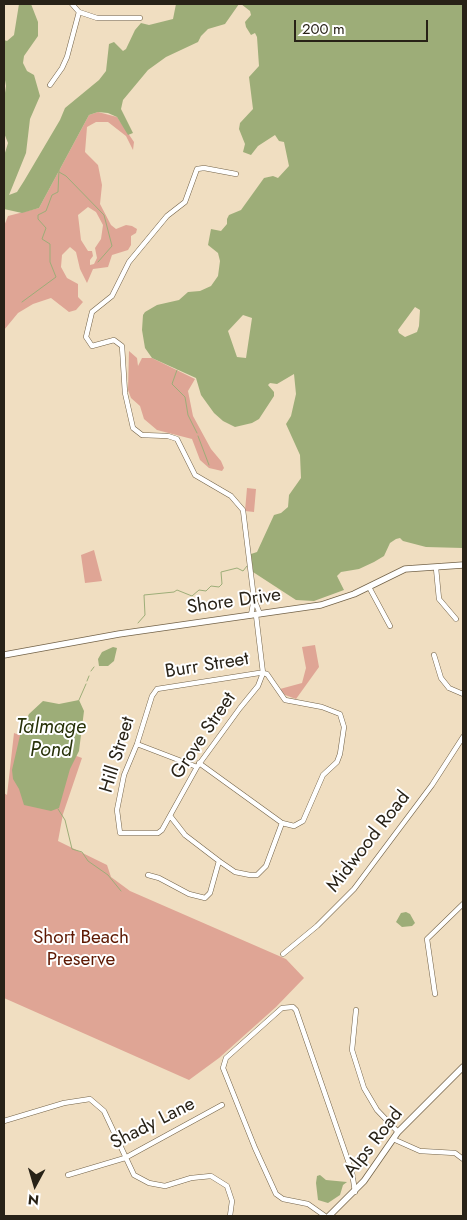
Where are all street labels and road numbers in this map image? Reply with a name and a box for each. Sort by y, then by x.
street label: Shore Drive [186,584,282,620]
street label: Burr Street [163,648,251,684]
street label: Grove Street [167,688,241,784]
street label: Hill Street [96,714,140,796]
street label: Midwood Road [322,787,416,897]
street label: Shady Lane [107,1093,199,1155]
street label: Alps Road [340,1104,408,1182]

